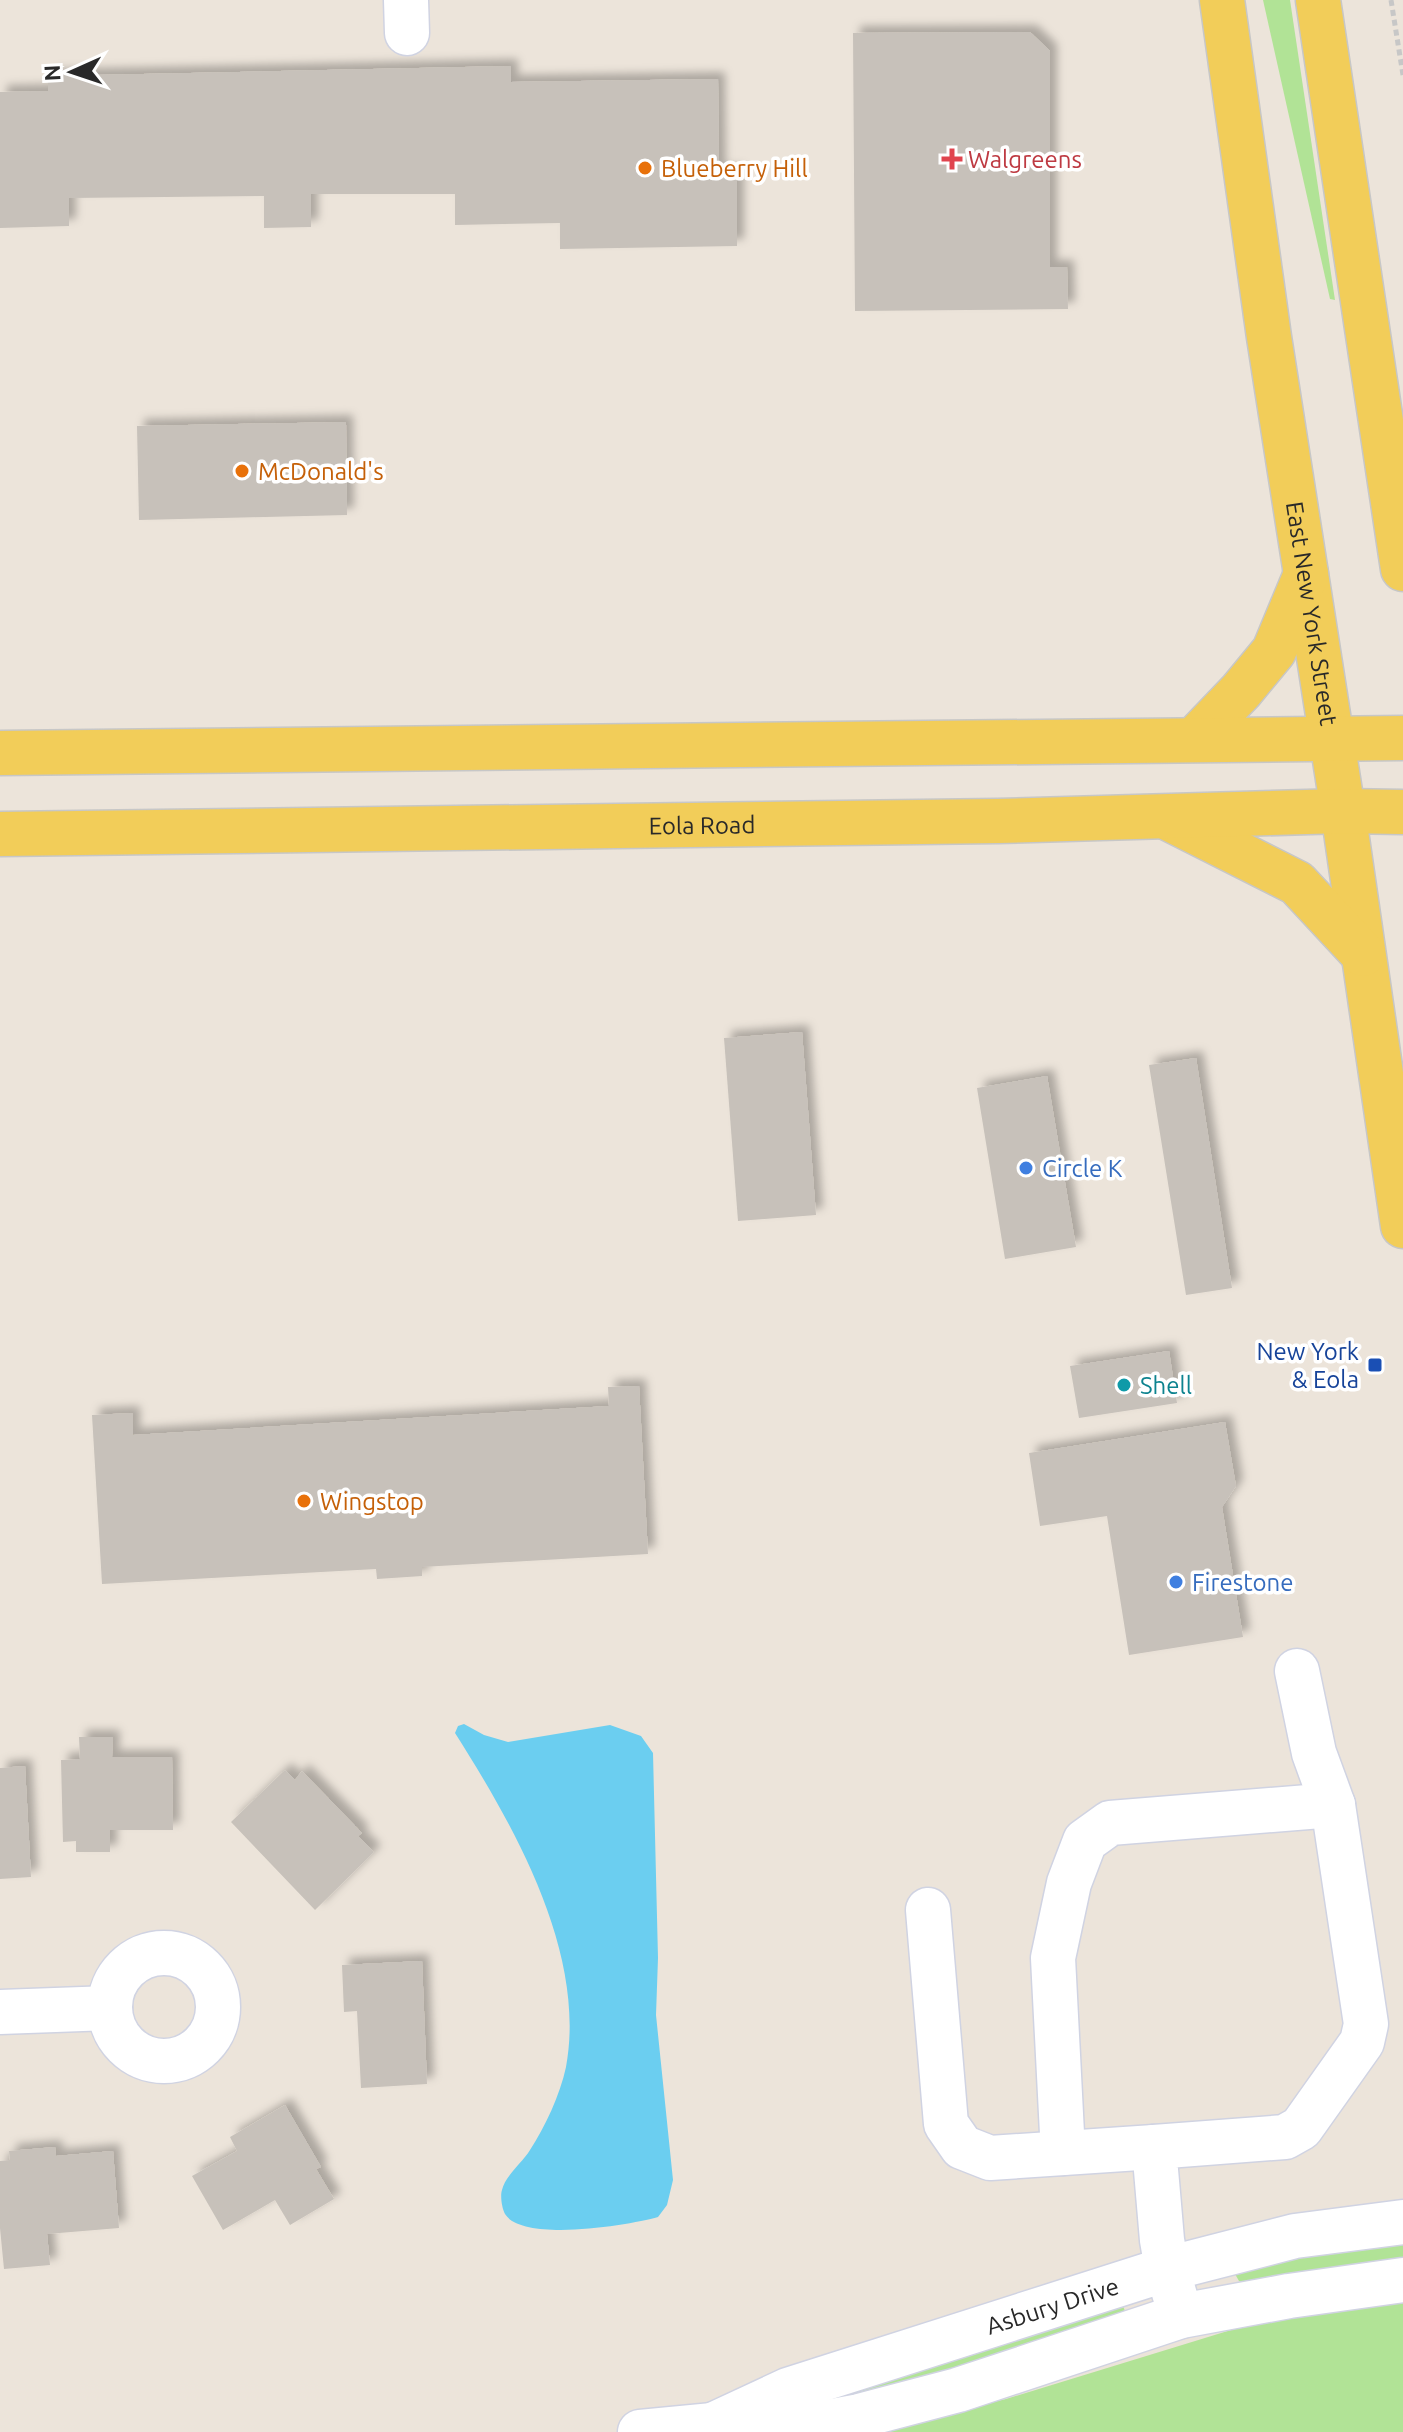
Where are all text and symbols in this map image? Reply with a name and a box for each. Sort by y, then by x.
north arrow [32,32,112,112]
text: N [39,64,64,82]
place label: Walgreens [968,146,1082,173]
marker: Walgreens [943,150,961,168]
place label: Blueberry Hill [661,155,808,182]
marker: Blueberry Hill [636,159,654,177]
place label: McDonald's [258,458,384,485]
marker: McDonald's [233,462,251,480]
street label: East New York Street [1281,499,1343,728]
street label: Eola Road [648,811,756,839]
place label: Circle K [1042,1155,1123,1182]
marker: Circle K [1017,1159,1035,1177]
place label: New York & Eola [1256,1338,1359,1393]
marker: New York & Eola [1366,1356,1384,1374]
place label: Shell [1140,1372,1192,1399]
marker: Shell [1115,1376,1133,1394]
place label: Wingstop [320,1488,424,1515]
marker: Wingstop [295,1492,313,1510]
place label: Firestone [1192,1569,1294,1596]
marker: Firestone [1167,1573,1185,1591]
street label: Asbury Drive [983,2272,1122,2339]

